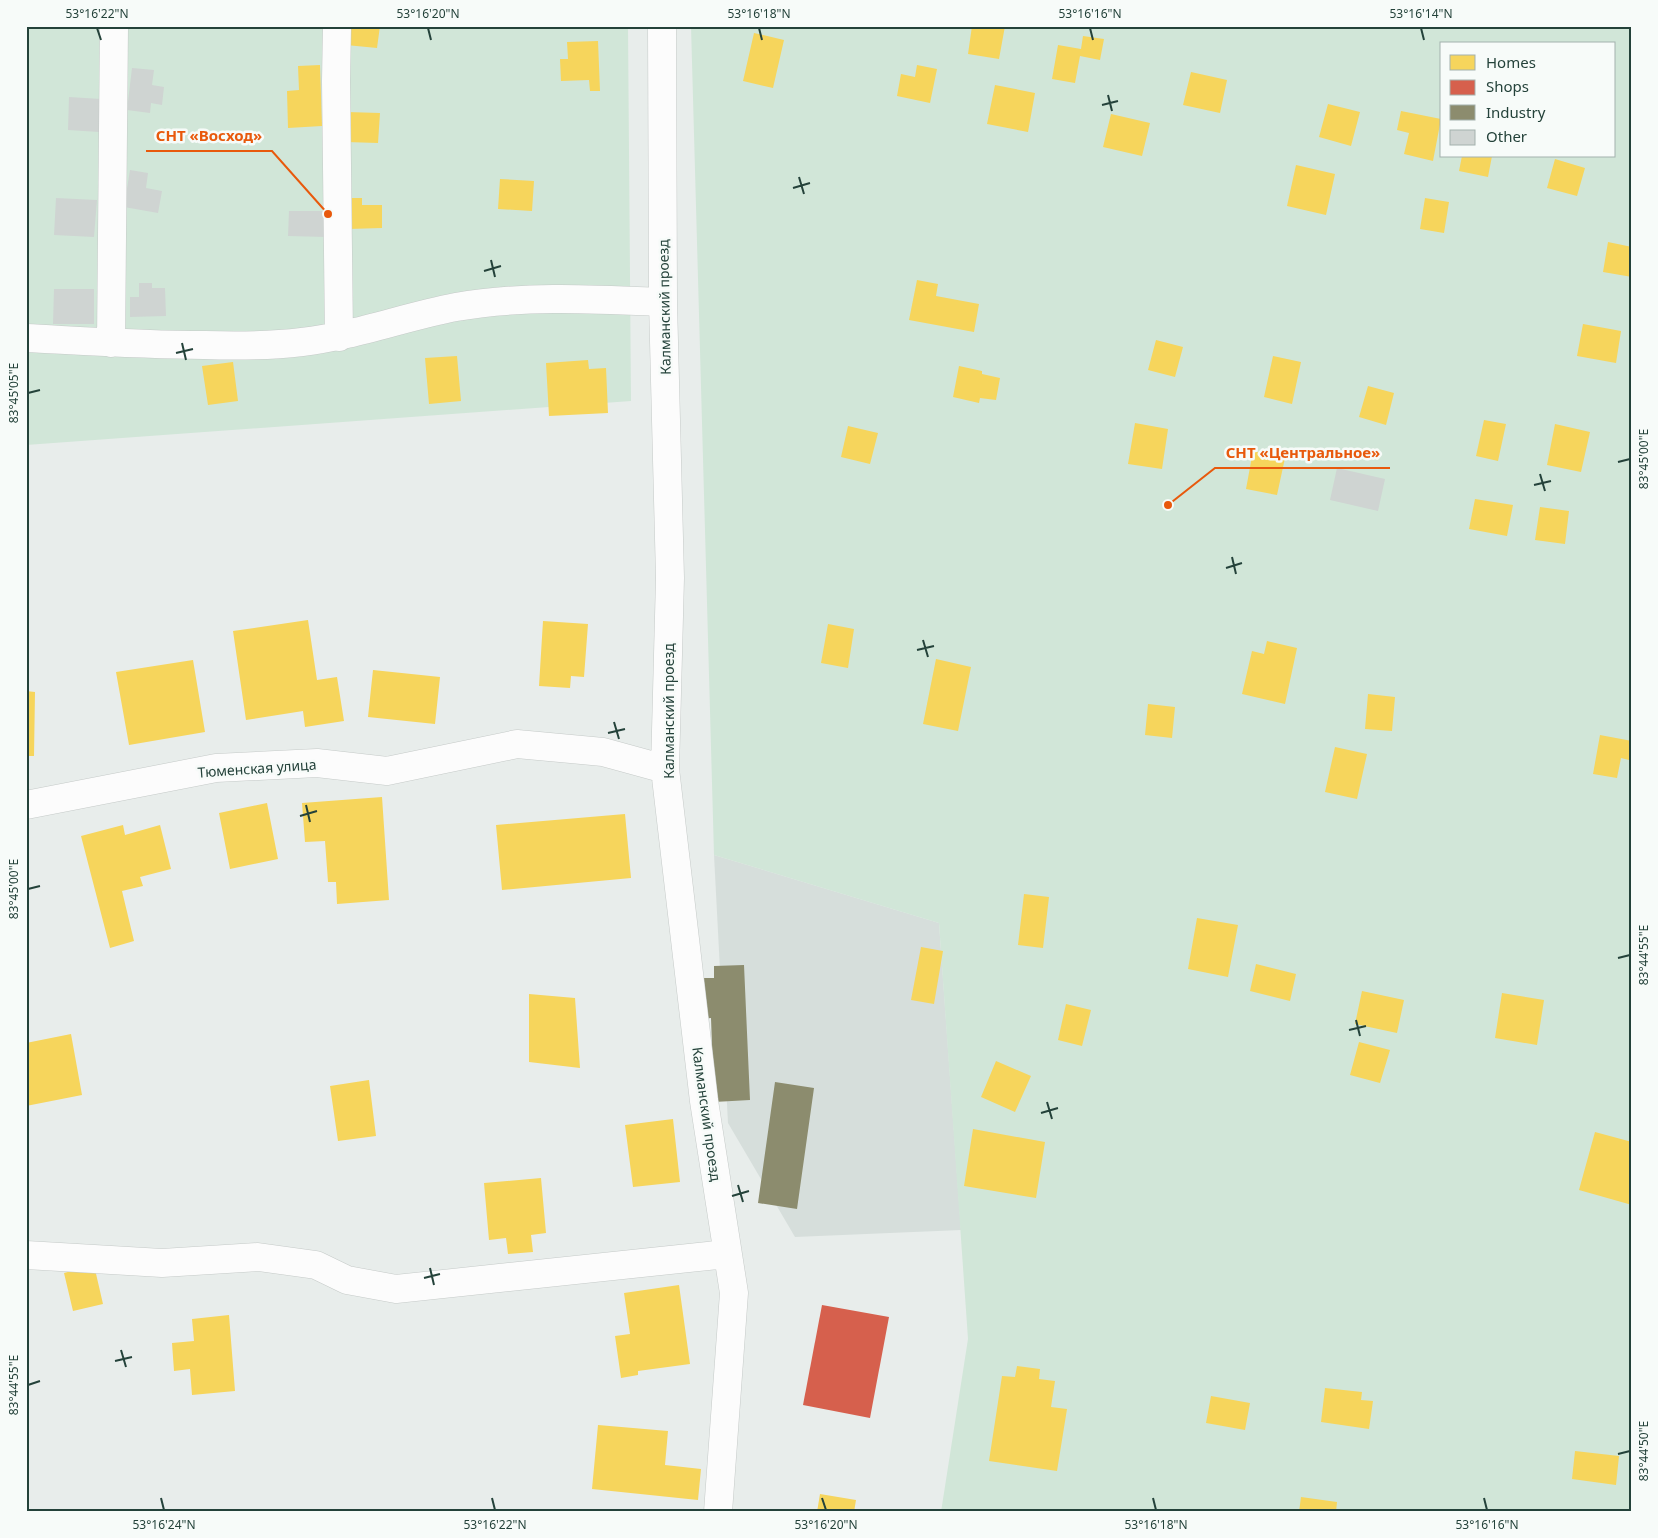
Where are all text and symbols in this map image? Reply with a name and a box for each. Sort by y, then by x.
text: 53°16'22"N [65,5,129,22]
text: 53°16'20"N [396,5,460,22]
text: 53°16'18"N [727,5,791,22]
text: 53°16'16"N [1058,5,1122,22]
text: 53°16'14"N [1389,5,1453,22]
legend [1440,42,1616,158]
text: Homes [1486,52,1536,72]
text: Shops [1486,76,1529,96]
text: Industry [1486,102,1546,122]
callout: СНТ «Восход» [146,121,272,151]
text: СНТ «Восход» [156,125,262,145]
text: Other [1486,126,1527,146]
street label: Калманский проезд [653,239,675,375]
text: 83°45'05"E [5,363,22,423]
text: 83°45'00"E [1635,429,1652,489]
callout: СНТ «Центральное» [1215,438,1390,468]
text: СНТ «Центральное» [1226,442,1380,462]
street label: Калманский проезд [659,643,678,779]
street label: Тюменская улица [197,754,317,782]
text: 83°45'00"E [5,859,22,919]
text: 83°44'55"E [1635,925,1652,985]
street label: Калманский проезд [688,1046,726,1183]
text: 83°44'55"E [5,1355,22,1415]
text: 83°44'50"E [1635,1421,1652,1481]
text: 53°16'24"N [132,1516,196,1533]
text: 53°16'22"N [463,1516,527,1533]
text: 53°16'20"N [794,1516,858,1533]
text: 53°16'18"N [1124,1516,1188,1533]
text: 53°16'16"N [1455,1516,1519,1533]

